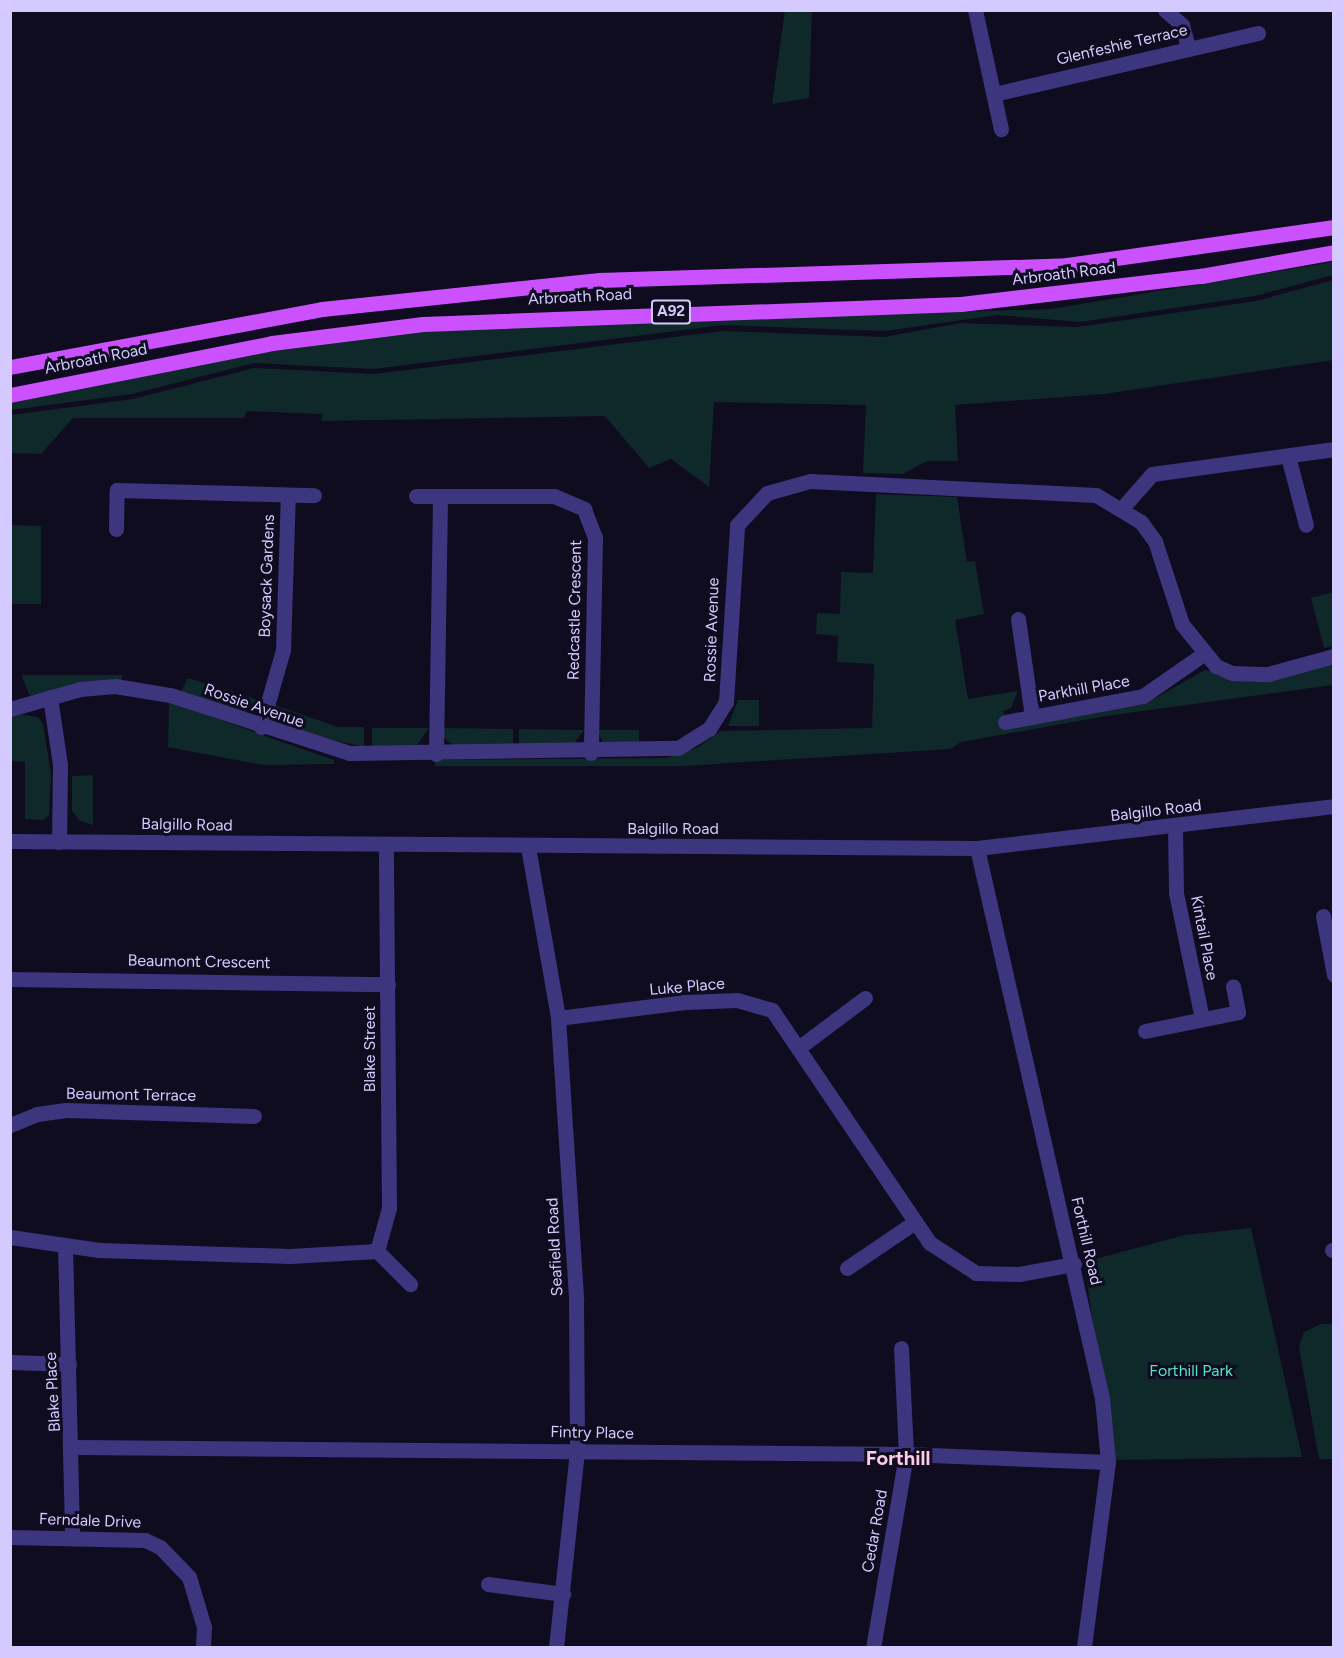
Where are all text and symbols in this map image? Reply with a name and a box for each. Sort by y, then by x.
street label: Glenfeshie Terrace [1055,21,1189,69]
street label: Arbroath Road [1011,258,1117,290]
street label: Arbroath Road [527,285,633,309]
road number: A92 [650,300,692,324]
street label: Arbroath Road [43,340,149,378]
street label: Boysack Gardens [255,514,279,638]
street label: Redcastle Crescent [564,540,586,680]
street label: Rossie Avenue [701,577,723,683]
street label: Parkhill Place [1037,672,1131,706]
street label: Rossie Avenue [201,680,307,732]
street label: Balgillo Road [1109,796,1203,826]
street label: Balgillo Road [141,815,233,835]
street label: Balgillo Road [627,819,719,839]
street label: Kintail Place [1186,894,1222,982]
street label: Beaumont Crescent [127,951,271,973]
street label: Luke Place [648,974,726,1000]
street label: Blake Street [360,1006,380,1092]
street label: Beaumont Terrace [66,1084,196,1106]
street label: Forthill Road [1067,1195,1105,1287]
street label: Seafield Road [543,1197,567,1297]
street label: Blake Place [41,1352,65,1432]
park label: Forthill Park [1149,1361,1233,1381]
street label: Fintry Place [550,1423,634,1443]
district label: Forthill [866,1446,930,1470]
street label: Cedar Road [858,1488,892,1574]
street label: Ferndale Drive [38,1510,142,1532]

